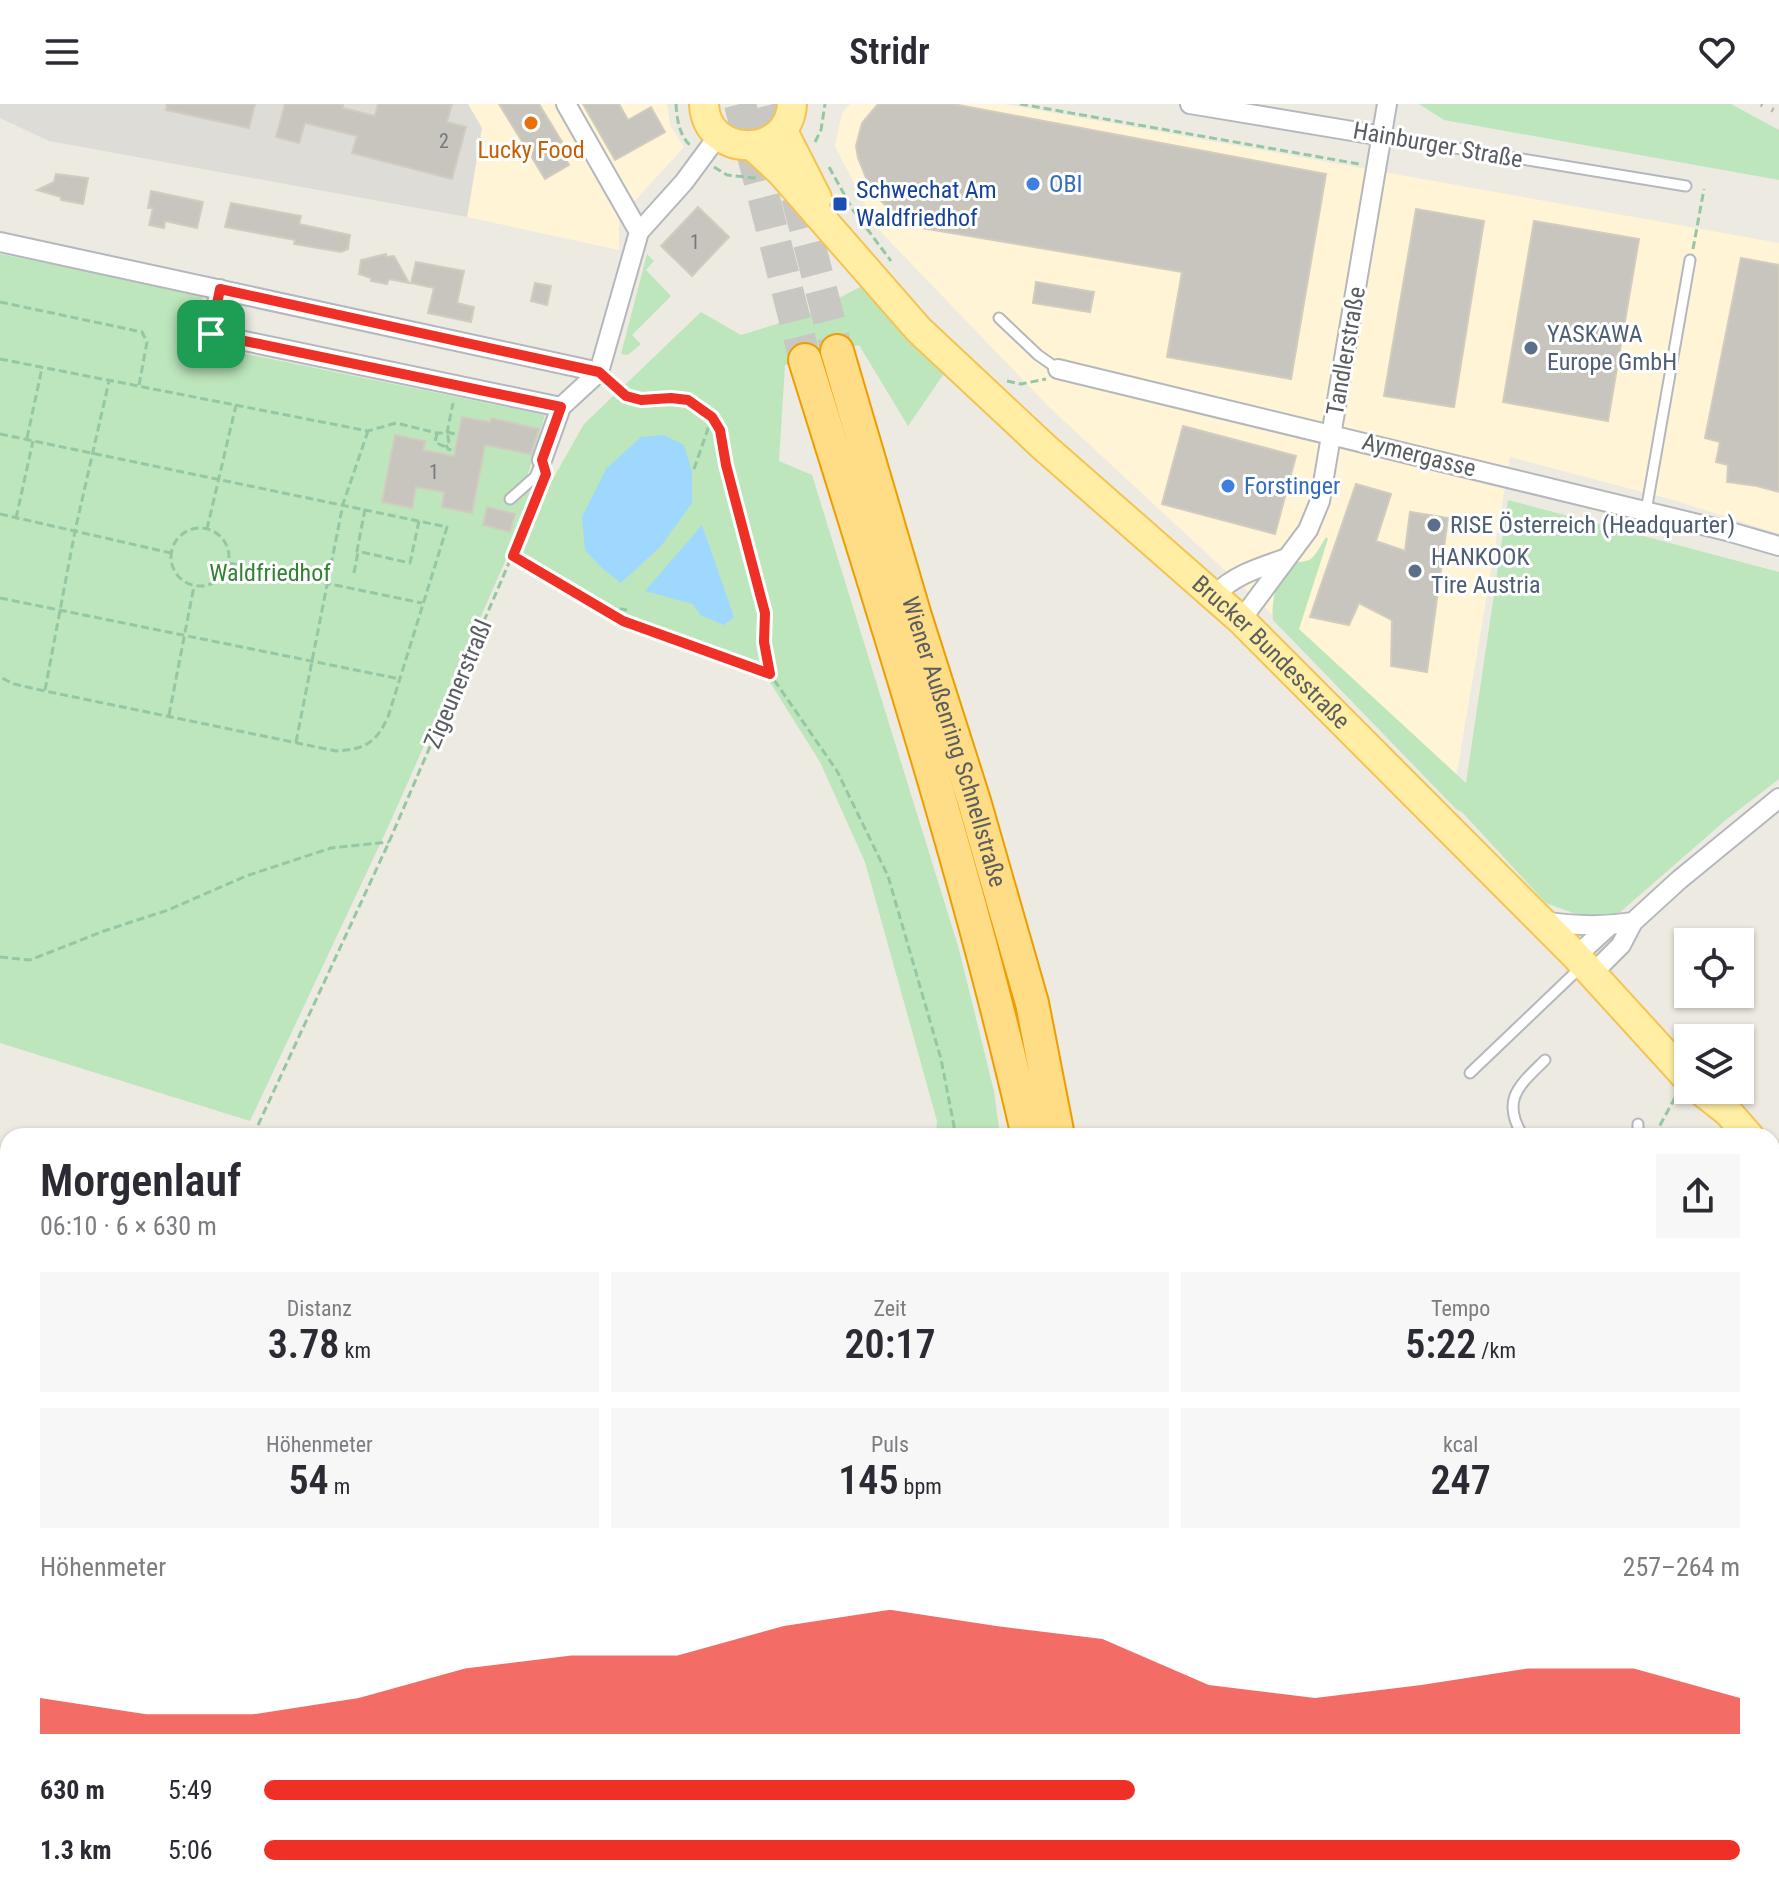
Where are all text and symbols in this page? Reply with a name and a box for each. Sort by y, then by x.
icon: menu [40,30,84,74]
icon: heart [1695,30,1739,74]
text: Stridr [849,31,930,73]
marker: Lucky Food [522,114,540,132]
street label: Hainburger Straße [1351,116,1525,174]
house number: 2 [439,129,449,153]
place label: Lucky Food [477,136,585,164]
place label: OBI [1049,170,1083,198]
marker: OBI [1024,175,1042,193]
place label: Schwechat Am Waldfriedhof [856,176,997,232]
marker: Schwechat Am Waldfriedhof [831,195,849,213]
house number: 1 [690,230,700,254]
street label: Tandlerstraße [1321,284,1371,418]
pin [177,300,245,368]
icon: arrive [189,312,233,356]
place label: YASKAWA Europe GmbH [1547,320,1677,376]
marker: YASKAWA Europe GmbH [1522,339,1540,357]
street label: Aymergasse [1359,427,1479,483]
house number: 1 [429,460,439,484]
place label: Forstinger [1244,472,1340,500]
marker: Forstinger [1219,477,1237,495]
place label: RISE Österreich (Headquarter) [1450,511,1735,539]
marker: RISE Österreich (Headquarter) [1425,516,1443,534]
place label: HANKOOK Tire Austria [1431,543,1541,599]
park label: Waldfriedhof [209,559,331,587]
marker: HANKOOK Tire Austria [1406,562,1424,580]
street label: Brucker Bundesstraße [1187,570,1356,735]
street label: Wiener Außenring Schnellstraße [896,593,1012,890]
street label: Zigeunerstraßl [418,615,498,753]
map controls [1674,928,1754,1104]
button: locate [1674,928,1754,1008]
button: layers [1674,1024,1754,1104]
button: share [1656,1154,1740,1238]
text: Morgenlauf [40,1155,241,1207]
text: 06:10 · 6 × 630 m [40,1211,217,1241]
text: Distanz [287,1296,352,1321]
text: Zeit [873,1296,907,1321]
text: Tempo [1431,1296,1490,1321]
text: 3.78 [268,1321,339,1368]
text: 20:17 [844,1321,936,1368]
text: 5:22 [1405,1321,1476,1368]
text: km [339,1338,371,1363]
text: /km [1476,1338,1516,1363]
text: Höhenmeter [266,1432,373,1457]
text: Puls [871,1432,909,1457]
text: kcal [1443,1432,1478,1457]
text: 54 [288,1457,329,1504]
text: 145 [838,1457,899,1504]
text: 247 [1430,1457,1491,1504]
text: m [329,1474,350,1499]
text: bpm [899,1474,942,1499]
text: Höhenmeter [40,1552,166,1582]
text: 257–264 m [1623,1552,1740,1582]
text: 630 m [40,1775,105,1805]
text: 5:49 [168,1775,213,1805]
text: 1.3 km [40,1835,112,1865]
text: 5:06 [168,1835,213,1865]

